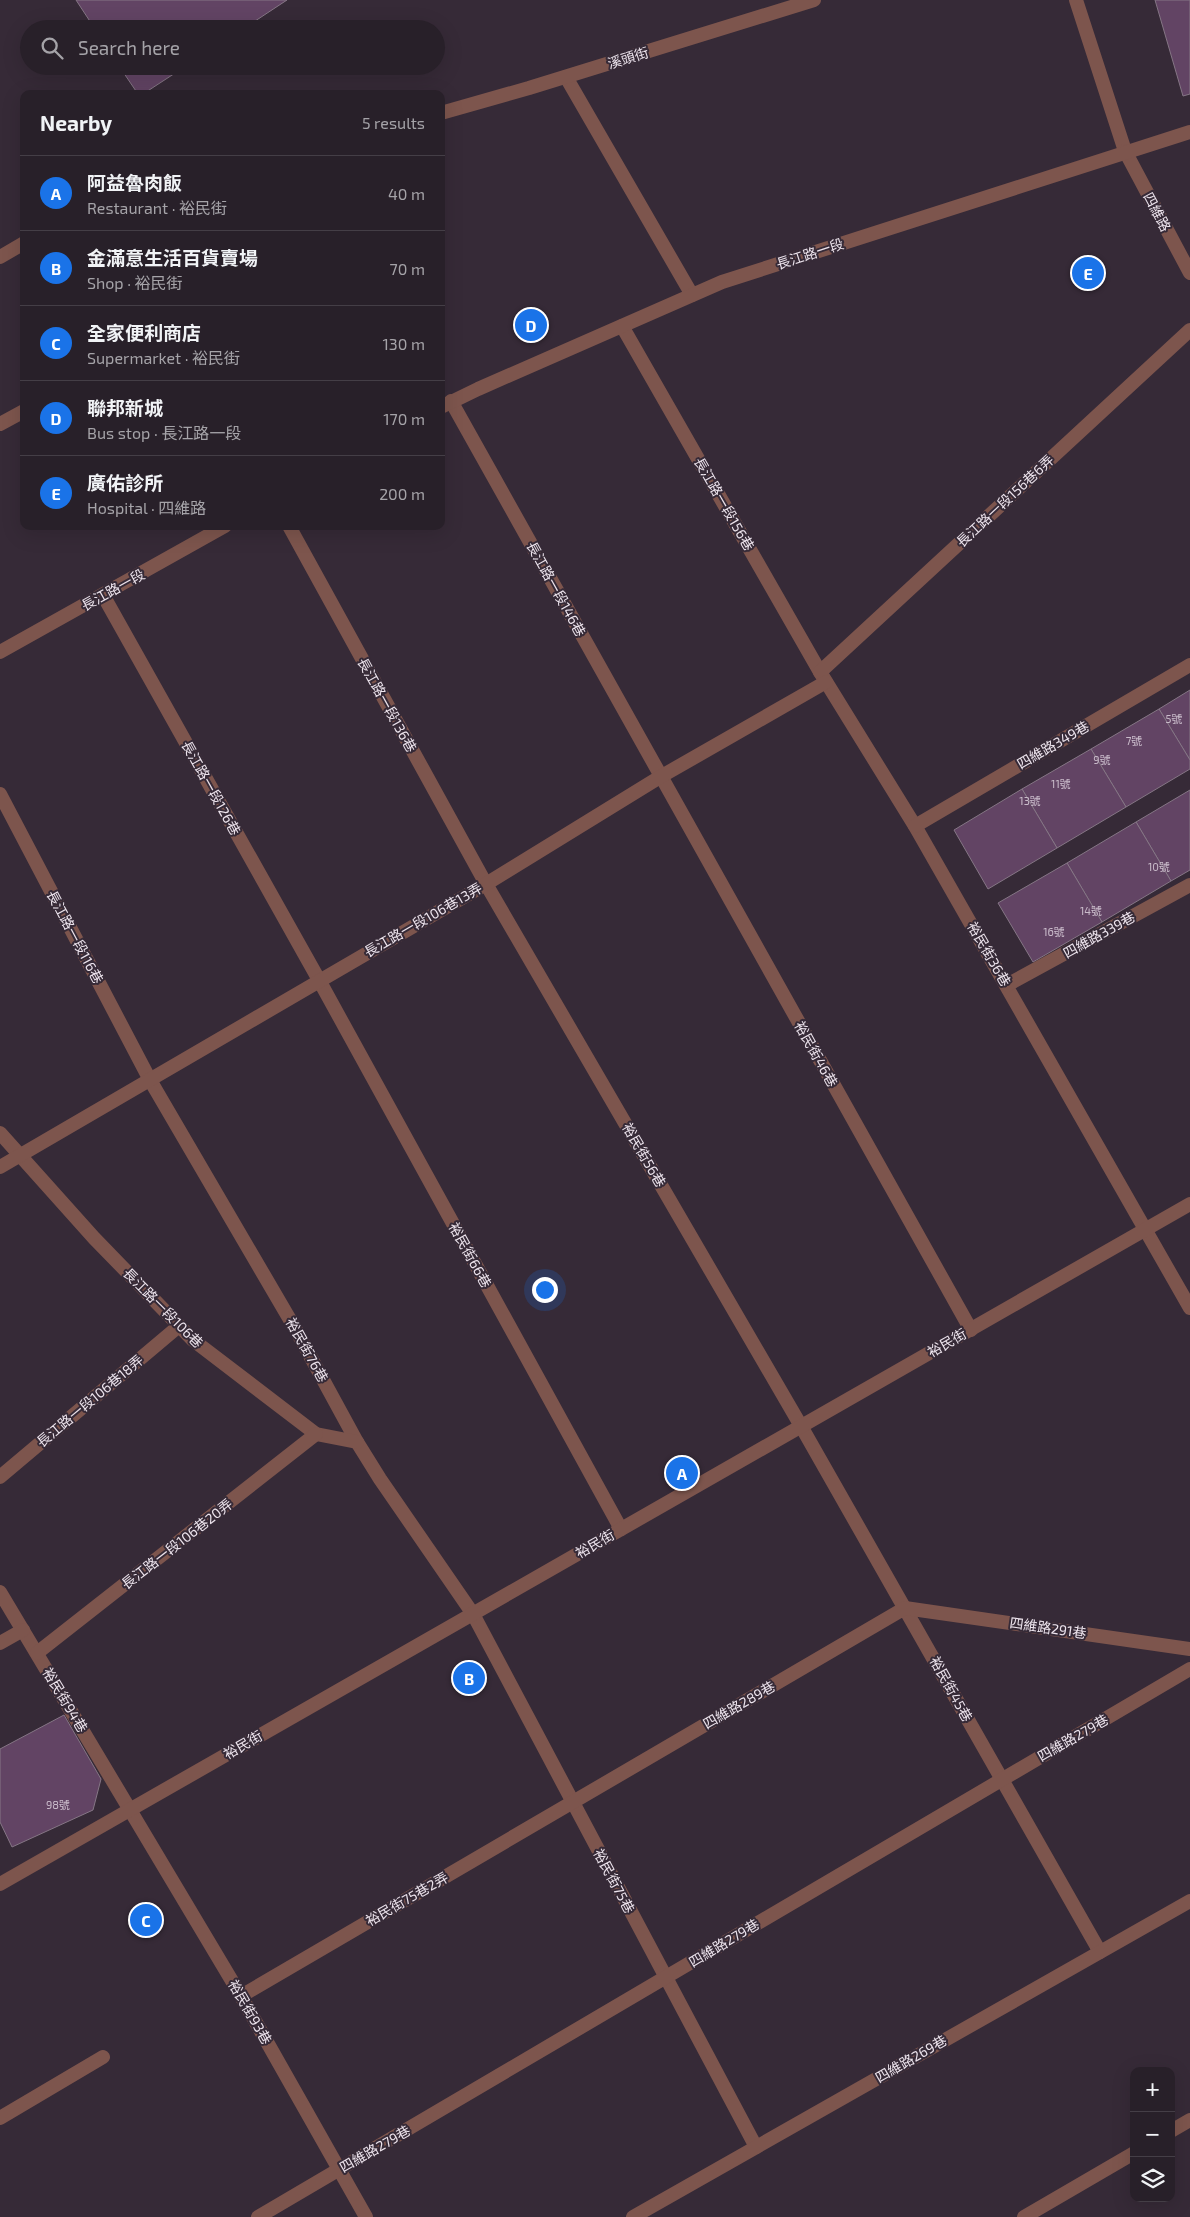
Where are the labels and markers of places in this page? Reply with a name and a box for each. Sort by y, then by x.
pin: E [1072,254,1104,292]
pin: D [515,306,547,344]
pin: A [666,1454,698,1492]
pin: B [453,1659,485,1697]
pin: C [130,1901,162,1939]

